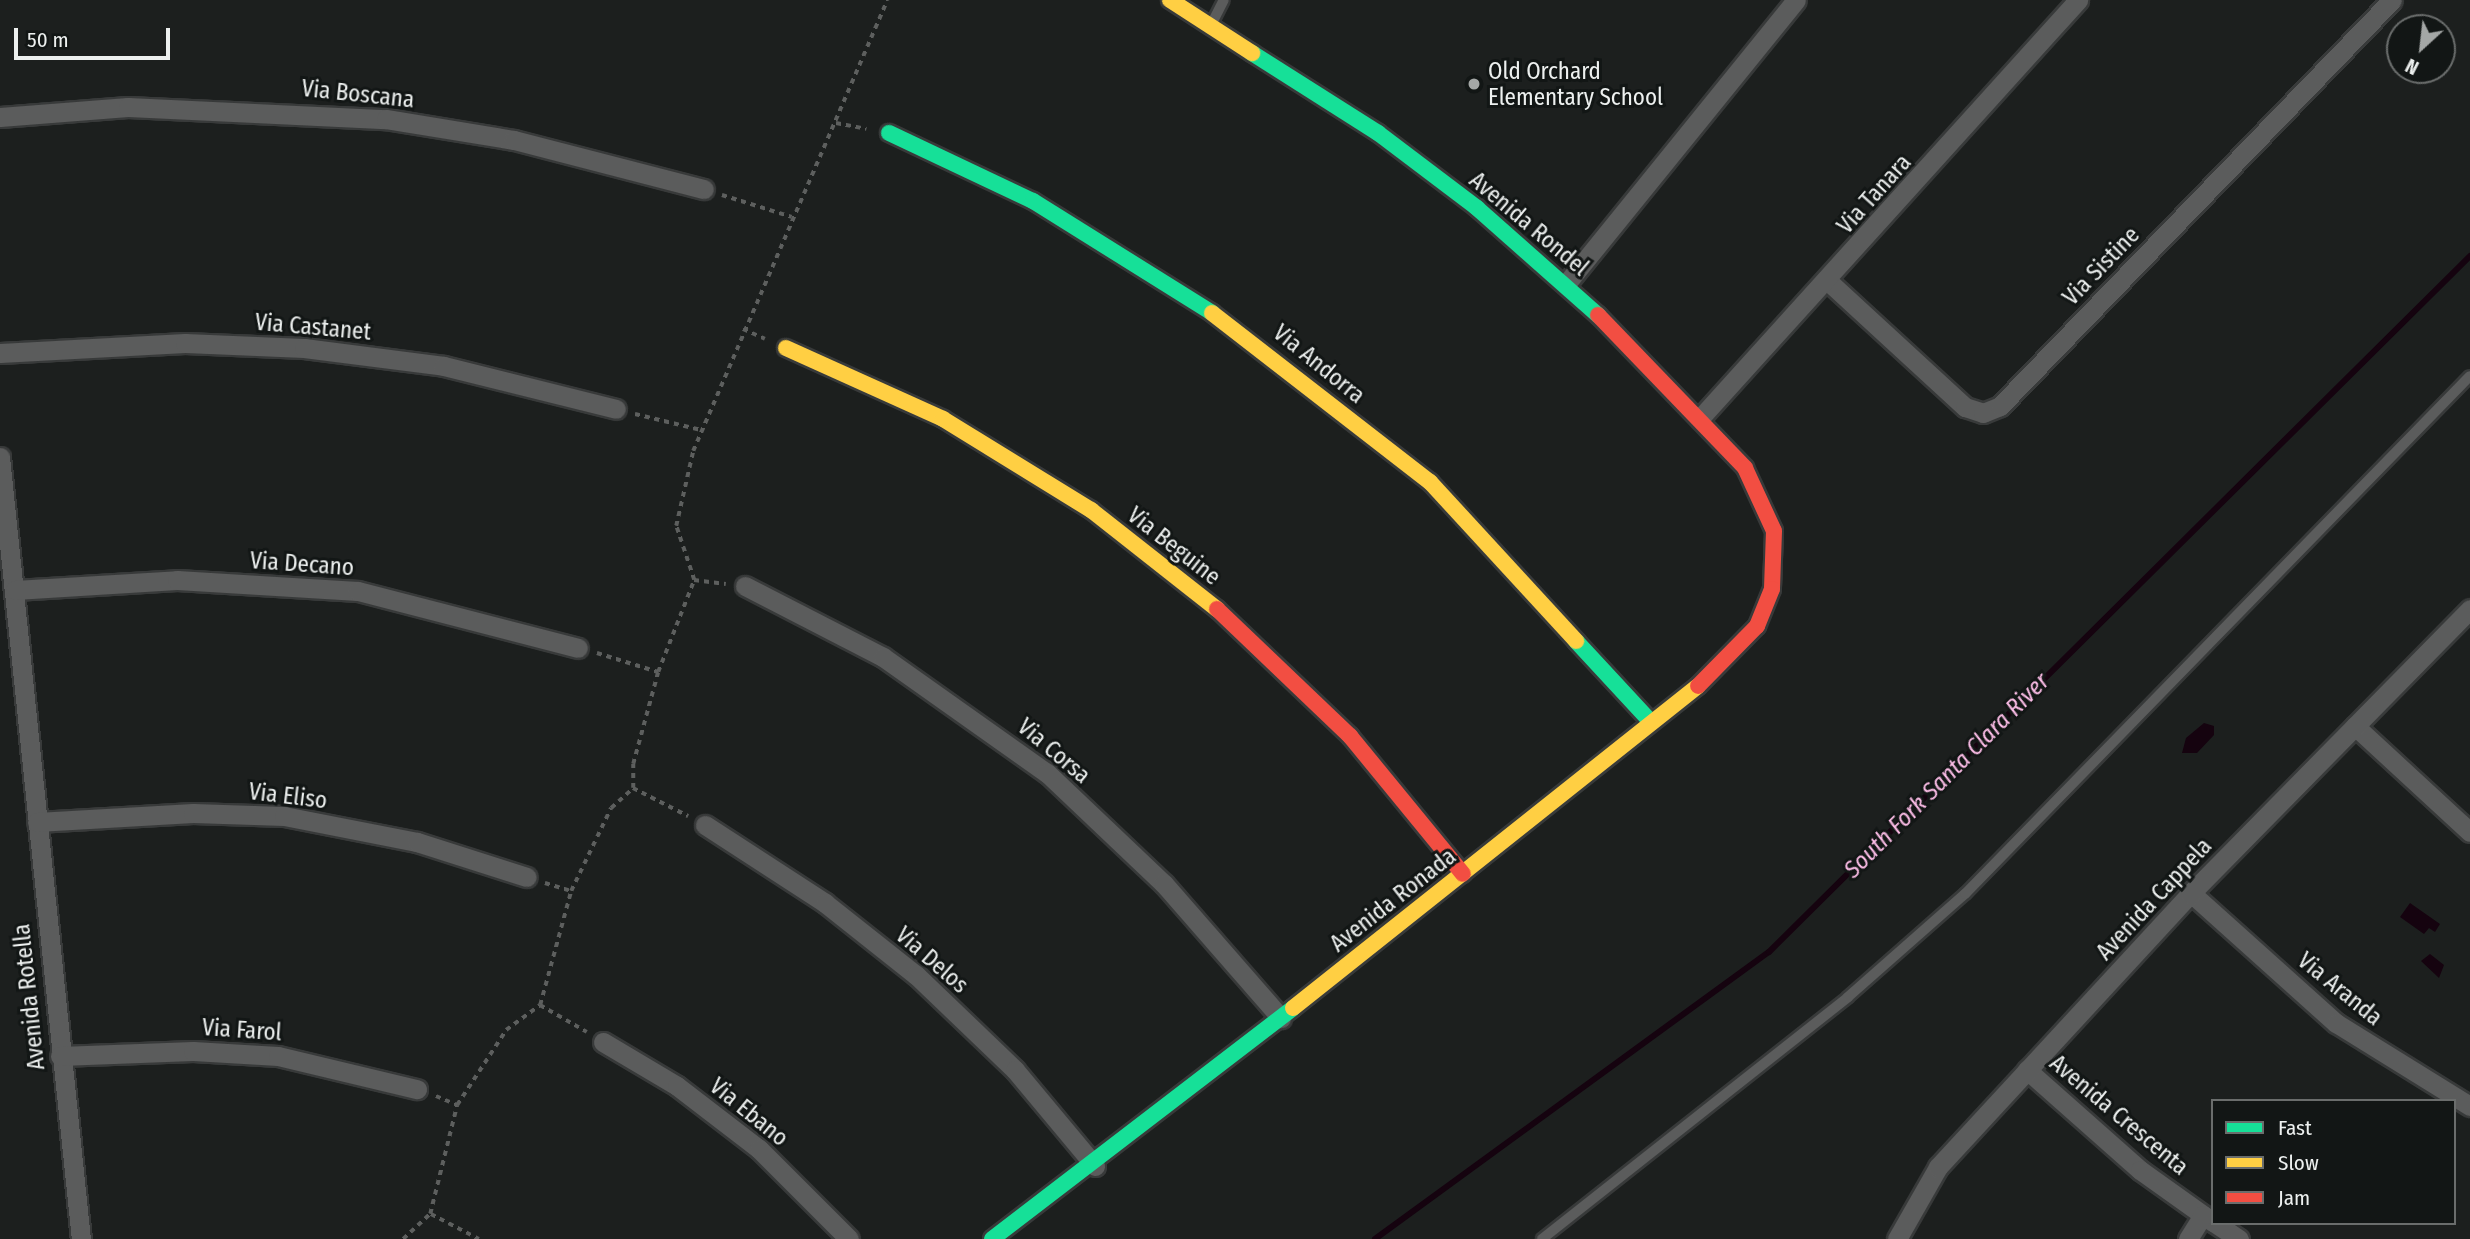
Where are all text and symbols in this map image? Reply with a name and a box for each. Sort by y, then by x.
scale bar [18,14,173,58]
north arrow [2386,14,2456,84]
text: 50 m [27,27,69,53]
text: N [2402,54,2422,79]
place label: Old Orchard Elementary School [1488,57,1663,111]
street label: Via Boscana [300,74,416,114]
marker: Old Orchard Elementary School [1466,76,1482,92]
street label: Via Tanara [1831,149,1917,239]
street label: Avenida Rondel [1464,166,1594,282]
street label: Via Sistine [2057,221,2145,311]
street label: Via Castanet [254,308,372,346]
street label: Via Andorra [1268,319,1370,409]
street label: Via Beguine [1122,501,1226,591]
street label: Via Decano [249,547,355,581]
water label: South Fork Santa Clara River [1839,668,2055,884]
street label: Via Corsa [1012,713,1096,789]
street label: Via Eliso [247,778,329,814]
street label: Avenida Cappela [2091,832,2217,966]
street label: Avenida Ronada [1325,842,1461,958]
street label: Via Delos [890,921,974,999]
street label: Avenida Rotella [8,923,50,1071]
street label: Via Aranda [2292,947,2388,1031]
street label: Via Farol [201,1013,283,1047]
street label: Avenida Crescenta [2044,1049,2194,1181]
street label: Via Ebano [704,1072,794,1152]
legend [2211,1099,2456,1225]
text: Fast [2278,1115,2312,1141]
text: Slow [2278,1150,2319,1176]
text: Jam [2278,1185,2310,1211]

